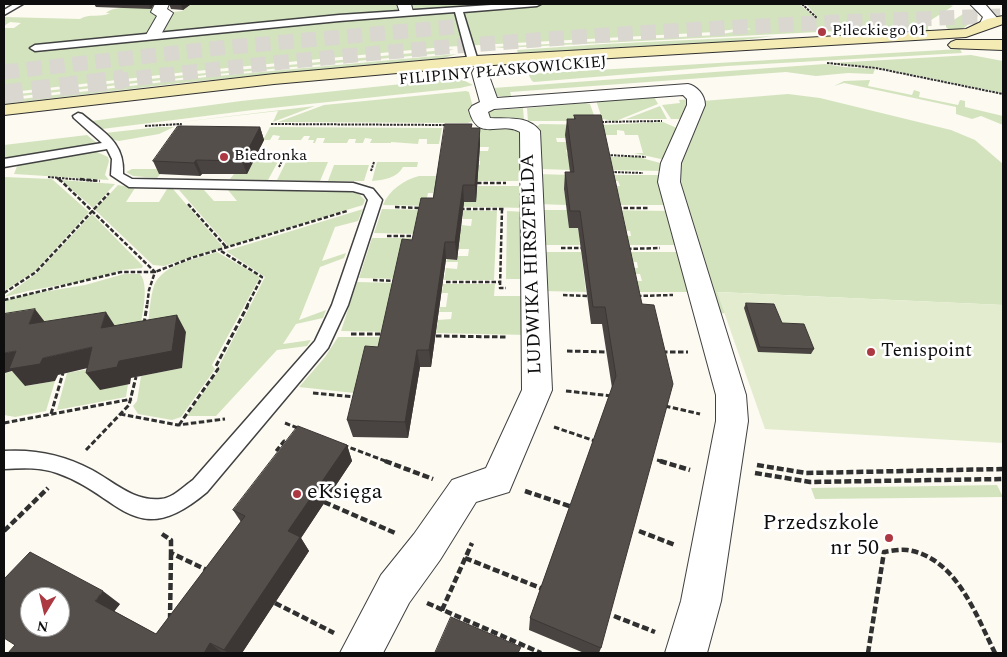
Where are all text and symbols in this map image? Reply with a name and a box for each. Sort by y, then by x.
place label: Pileckiego 01 [832,22,926,42]
marker: Pileckiego 01 [816,26,828,38]
street label: FILIPINY PŁASKOWICKIEJ [398,53,608,91]
place label: Biedronka [234,147,307,167]
marker: Biedronka [218,151,230,163]
street label: LUDWIKA HIRSZFELDA [518,153,548,375]
place label: Tenispoint [881,341,972,363]
marker: Tenispoint [865,346,877,358]
place label: eKsięga [307,481,383,507]
marker: eKsięga [291,488,303,500]
place label: Przedszkole nr 50 [763,512,879,564]
marker: Przedszkole nr 50 [883,532,895,544]
north arrow [20,587,70,637]
text: N [35,615,50,638]

